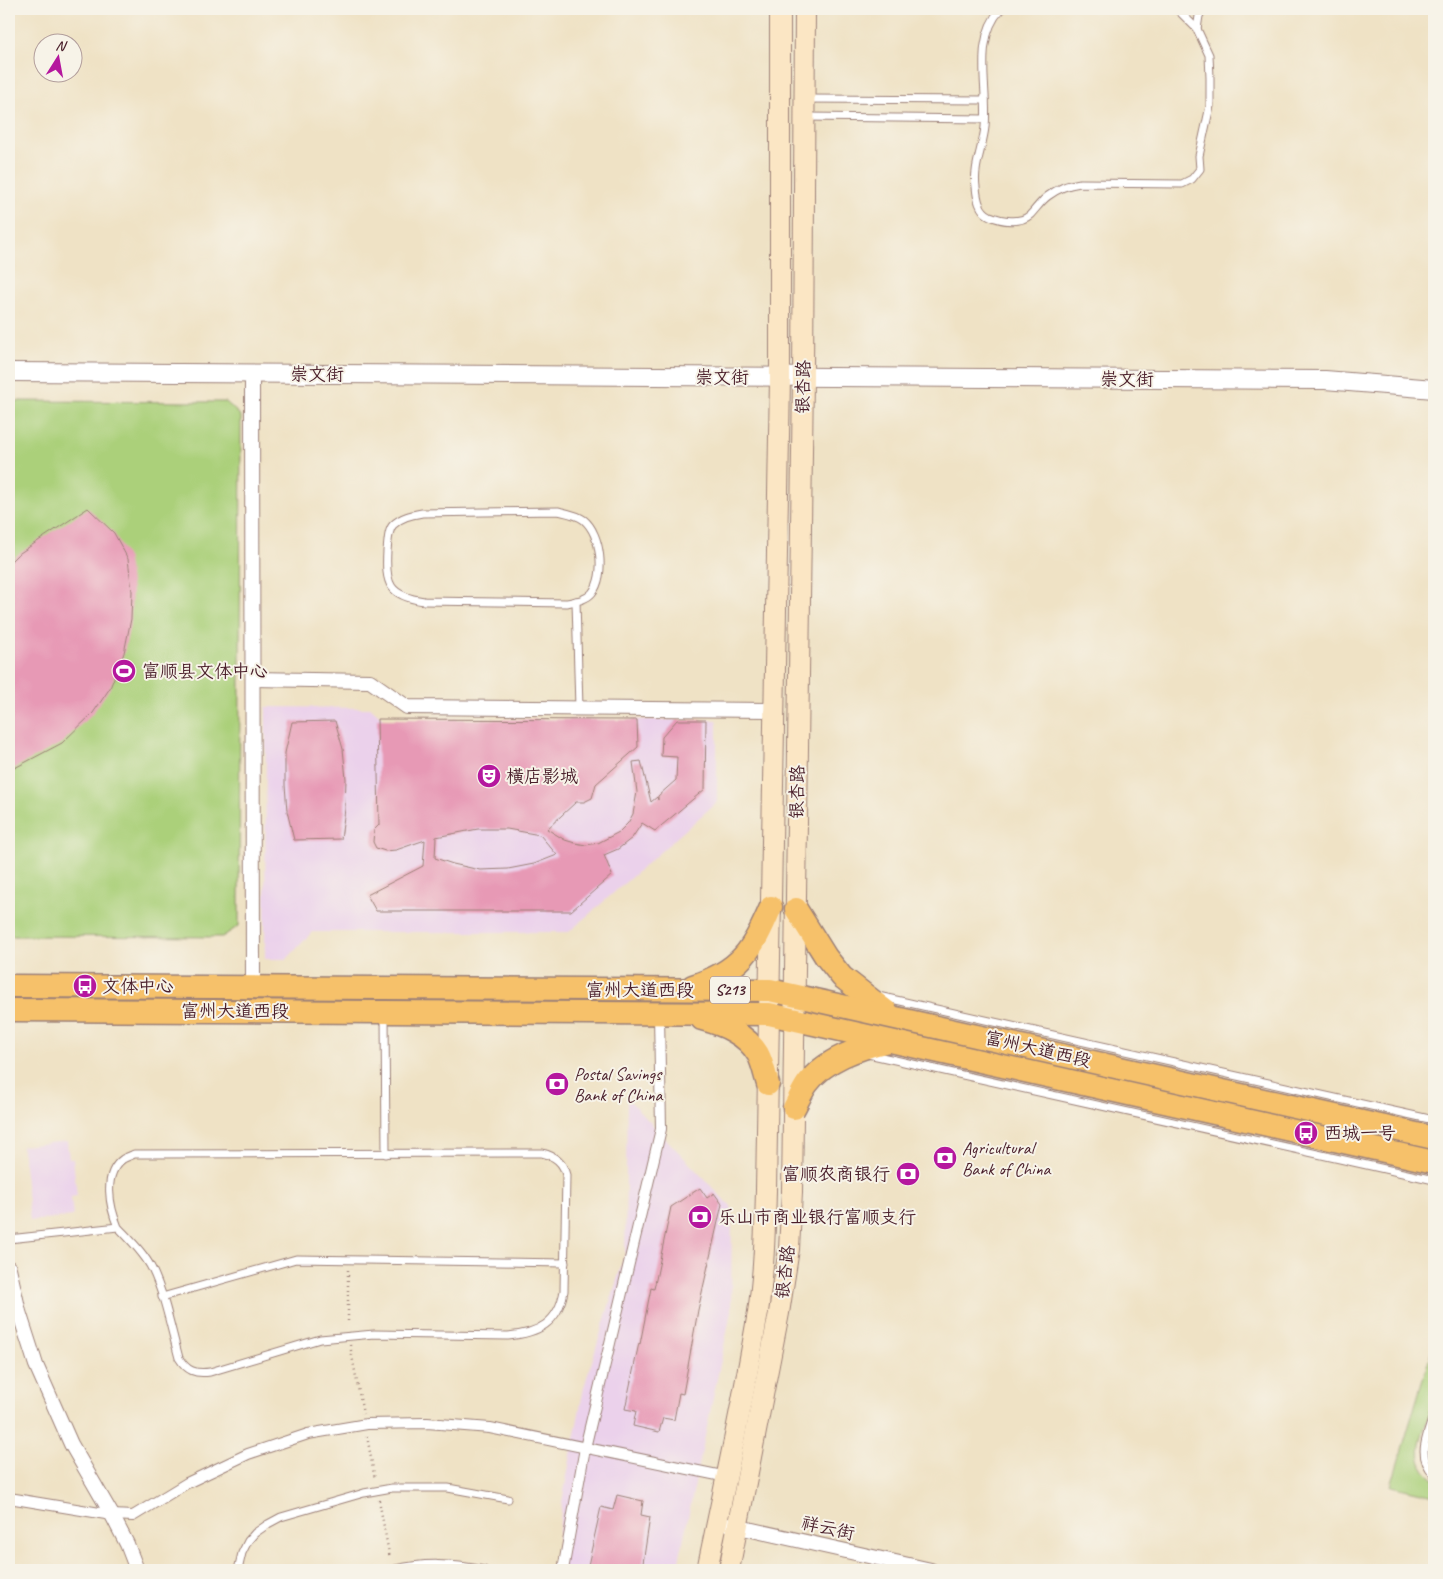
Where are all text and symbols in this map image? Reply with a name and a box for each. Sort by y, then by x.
north arrow [32,32,82,82]
text: N [55,37,69,55]
street label: 银杏路 [792,360,814,414]
street label: 崇文街 [290,363,344,385]
street label: 崇文街 [695,366,749,388]
street label: 崇文街 [1100,368,1154,390]
sports icon: 富顺县文体中心 [111,658,137,684]
place label: 富顺县文体中心 [142,660,268,682]
theatre icon: 横店影城 [476,763,502,789]
place label: 横店影城 [506,765,578,787]
street label: 银杏路 [786,765,808,819]
bus stop icon: 文体中心 [72,973,98,999]
place label: 文体中心 [102,975,174,997]
road number: S213 [710,976,750,1004]
street label: 富州大道西段 [586,979,694,1001]
street label: 富州大道西段 [181,1000,289,1022]
street label: 富州大道西段 [983,1026,1093,1072]
place label: Postal Savings Bank of China [574,1063,664,1106]
bank icon: Postal Savings Bank of China [544,1071,570,1097]
bus stop icon: 西城一号 [1293,1120,1319,1146]
place label: 西城一号 [1324,1122,1396,1144]
place label: Agricultural Bank of China [962,1137,1052,1180]
bank icon: Agricultural Bank of China [932,1145,958,1171]
bank icon: 富顺农商银行 [895,1161,921,1187]
place label: 富顺农商银行 [782,1163,890,1185]
bank icon: 乐山市商业银行富顺支行 [687,1204,713,1230]
place label: 乐山市商业银行富顺支行 [718,1206,916,1228]
street label: 银杏路 [771,1244,799,1300]
street label: 祥云街 [799,1511,857,1545]

